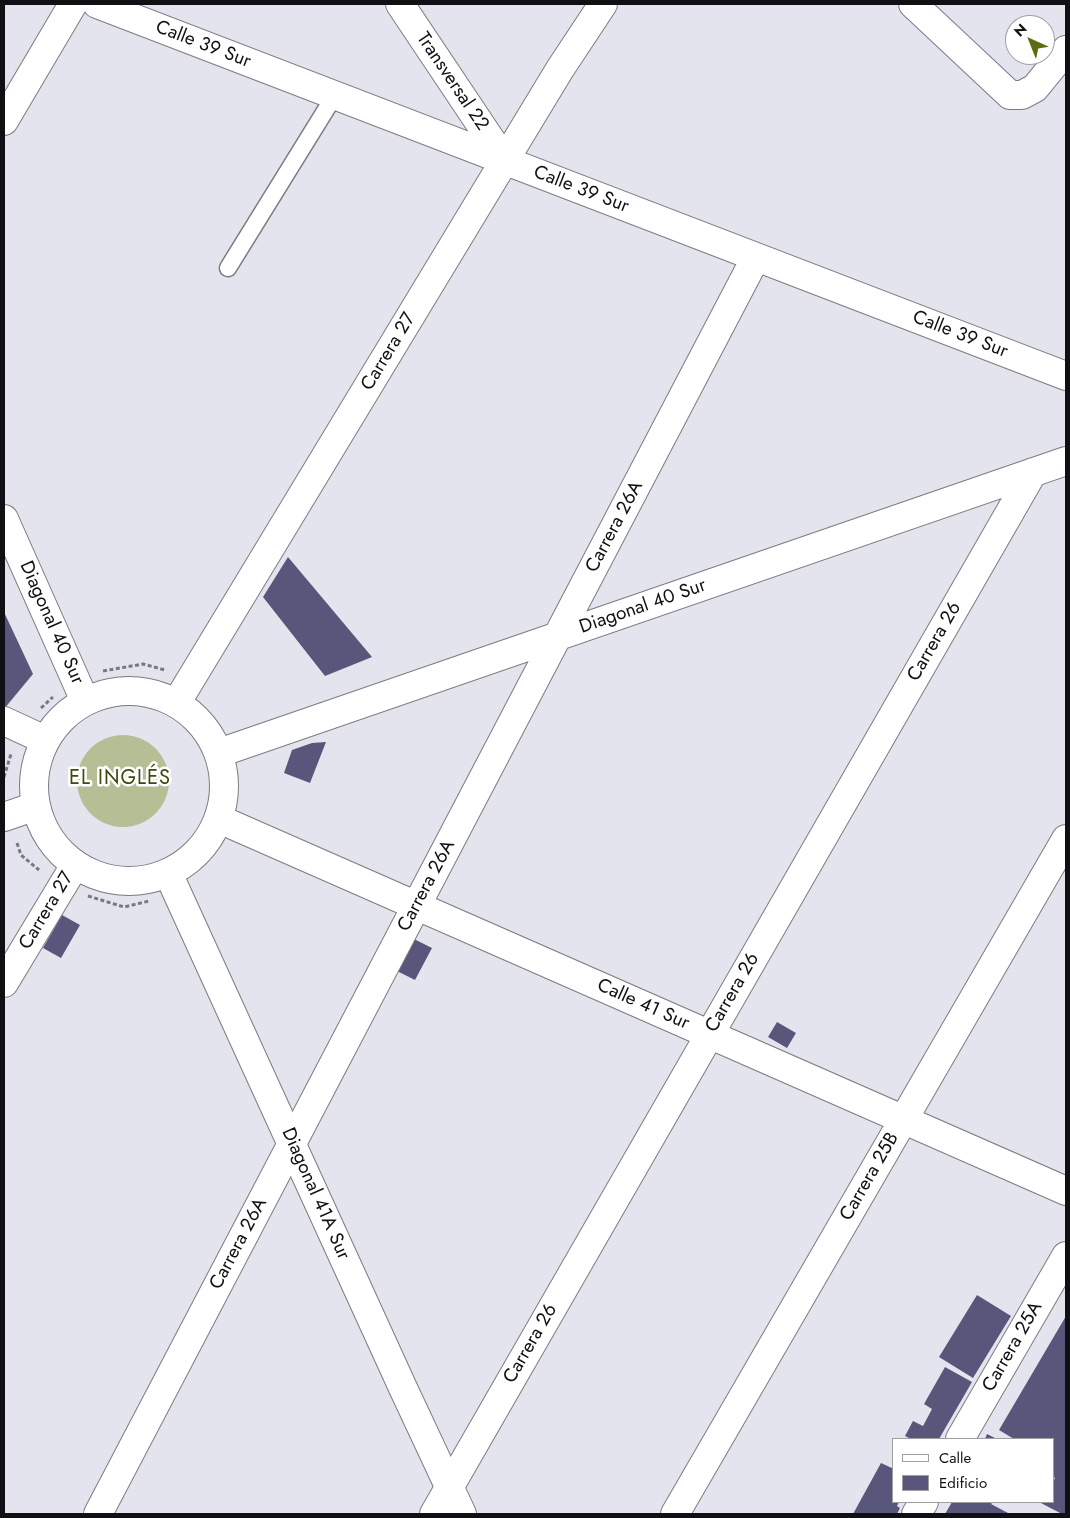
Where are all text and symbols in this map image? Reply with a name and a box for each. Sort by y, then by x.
north arrow [1005,15,1055,65]
street label: Calle 39 Sur [152,16,254,74]
text: N [1009,19,1031,41]
street label: Transversal 22 [411,29,493,135]
street label: Calle 39 Sur [530,161,632,219]
street label: Calle 39 Sur [909,306,1011,364]
street label: Carrera 27 [357,309,421,395]
street label: Carrera 26A [581,477,649,577]
street label: Diagonal 40 Sur [14,558,88,688]
street label: Diagonal 40 Sur [577,575,709,639]
street label: Carrera 26 [903,598,967,686]
district label: EL INGLÉS [68,767,172,791]
street label: Carrera 26A [393,836,461,936]
street label: Carrera 27 [15,868,79,954]
street label: Carrera 26 [701,949,765,1037]
street label: Calle 41 Sur [593,975,693,1035]
street label: Diagonal 41A Sur [276,1124,354,1264]
street label: Carrera 25B [836,1129,904,1225]
street label: Carrera 26A [205,1194,273,1294]
street label: Carrera 25A [978,1298,1048,1396]
street label: Carrera 26 [499,1300,563,1388]
legend [892,1438,1055,1503]
text: Calle [939,1447,971,1469]
text: Edificio [939,1472,987,1494]

